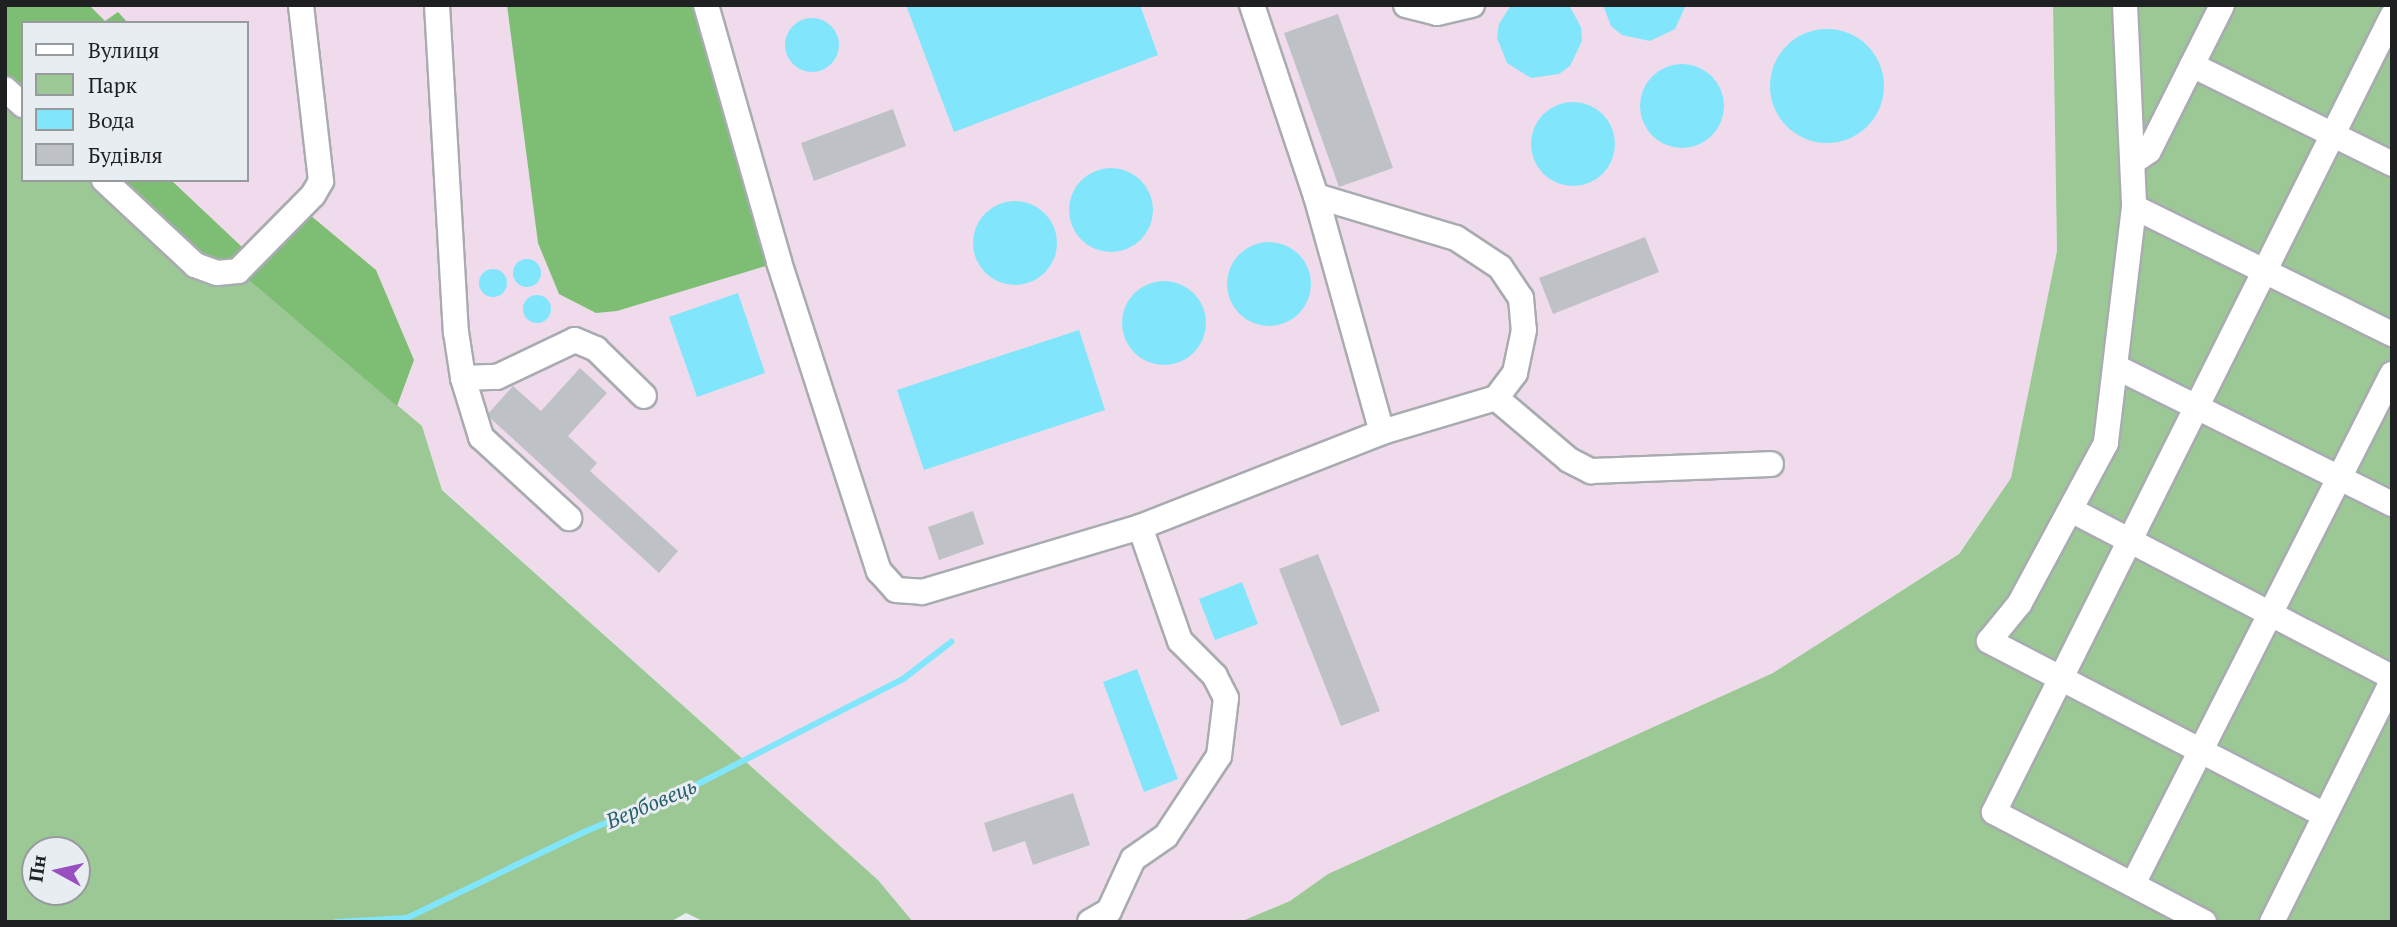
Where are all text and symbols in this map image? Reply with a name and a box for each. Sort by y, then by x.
legend [21,21,248,182]
text: Вулиця [88,36,159,64]
text: Парк [88,71,137,99]
text: Вода [88,106,135,134]
text: Будівля [88,141,163,169]
water label: Вербовець [602,773,700,833]
north arrow [21,836,91,906]
text: Пн [22,853,51,883]

